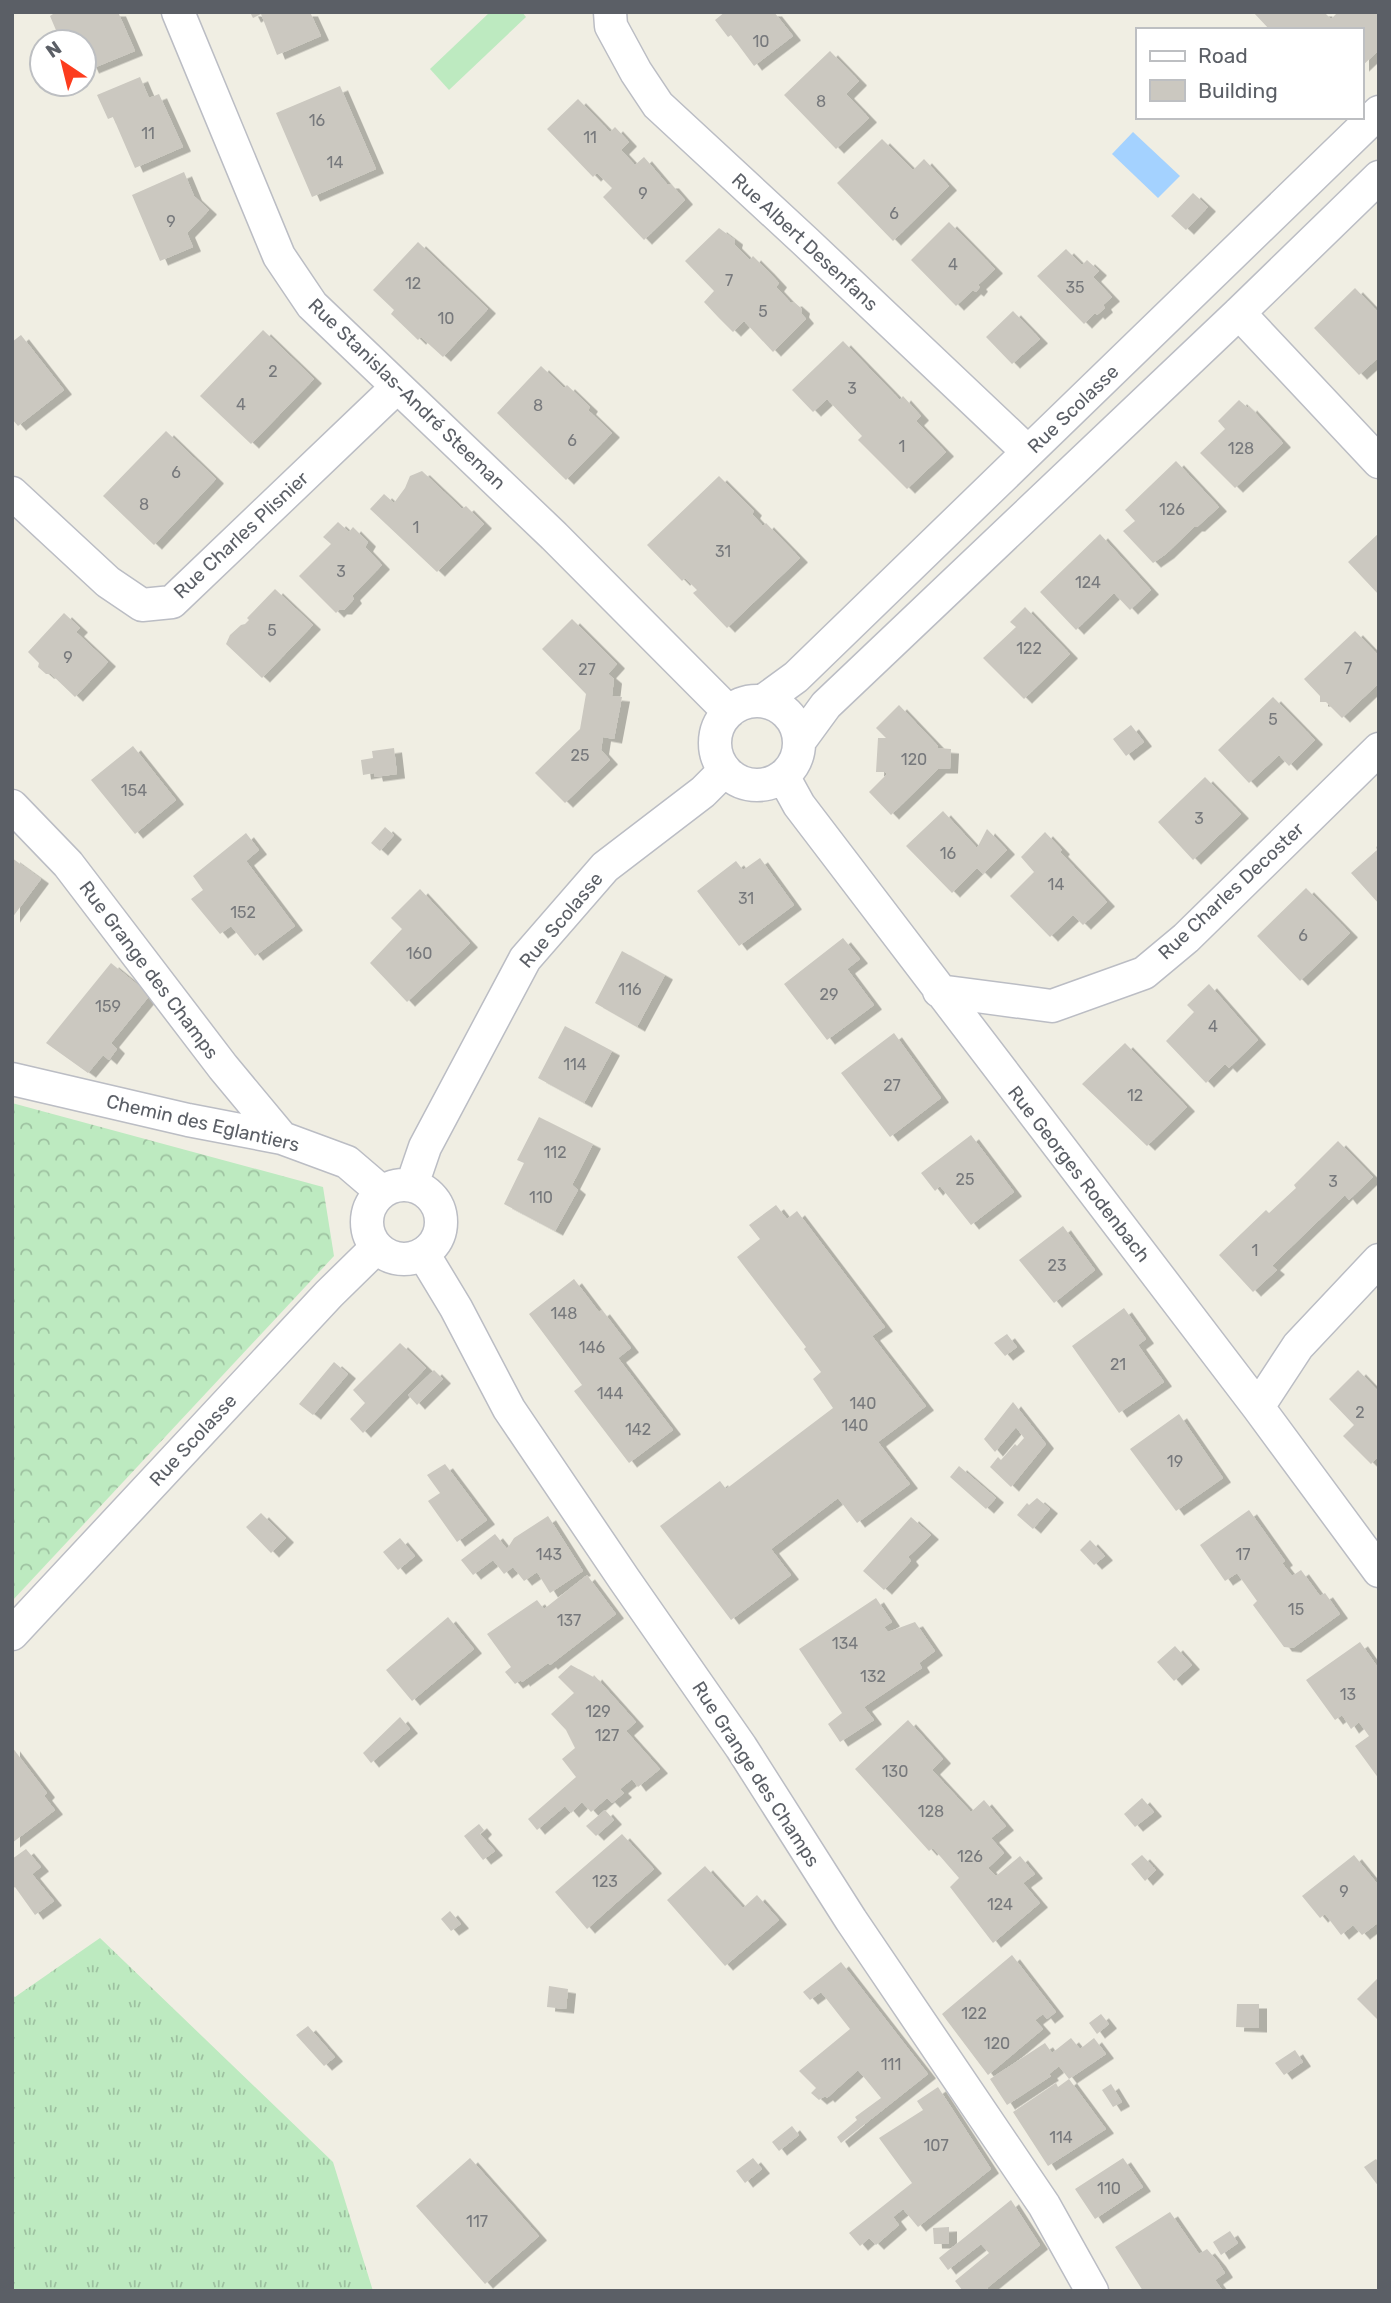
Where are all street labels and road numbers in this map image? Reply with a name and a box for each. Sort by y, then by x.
street label: Rue Albert Desenfans [727,168,883,316]
street label: Rue Stanislas-André Steeman [304,294,510,494]
street label: Rue Scolasse [1023,360,1123,458]
street label: Rue Charles Plisnier [169,466,314,603]
street label: Rue Charles Decoster [1153,817,1309,964]
street label: Rue Scolasse [514,868,608,972]
street label: Rue Grange des Champs [75,877,223,1063]
street label: Rue Georges Rodenbach [1003,1081,1155,1267]
street label: Chemin des Eglantiers [104,1090,302,1156]
street label: Rue Scolasse [145,1389,241,1491]
street label: Rue Grange des Champs [687,1677,825,1871]

